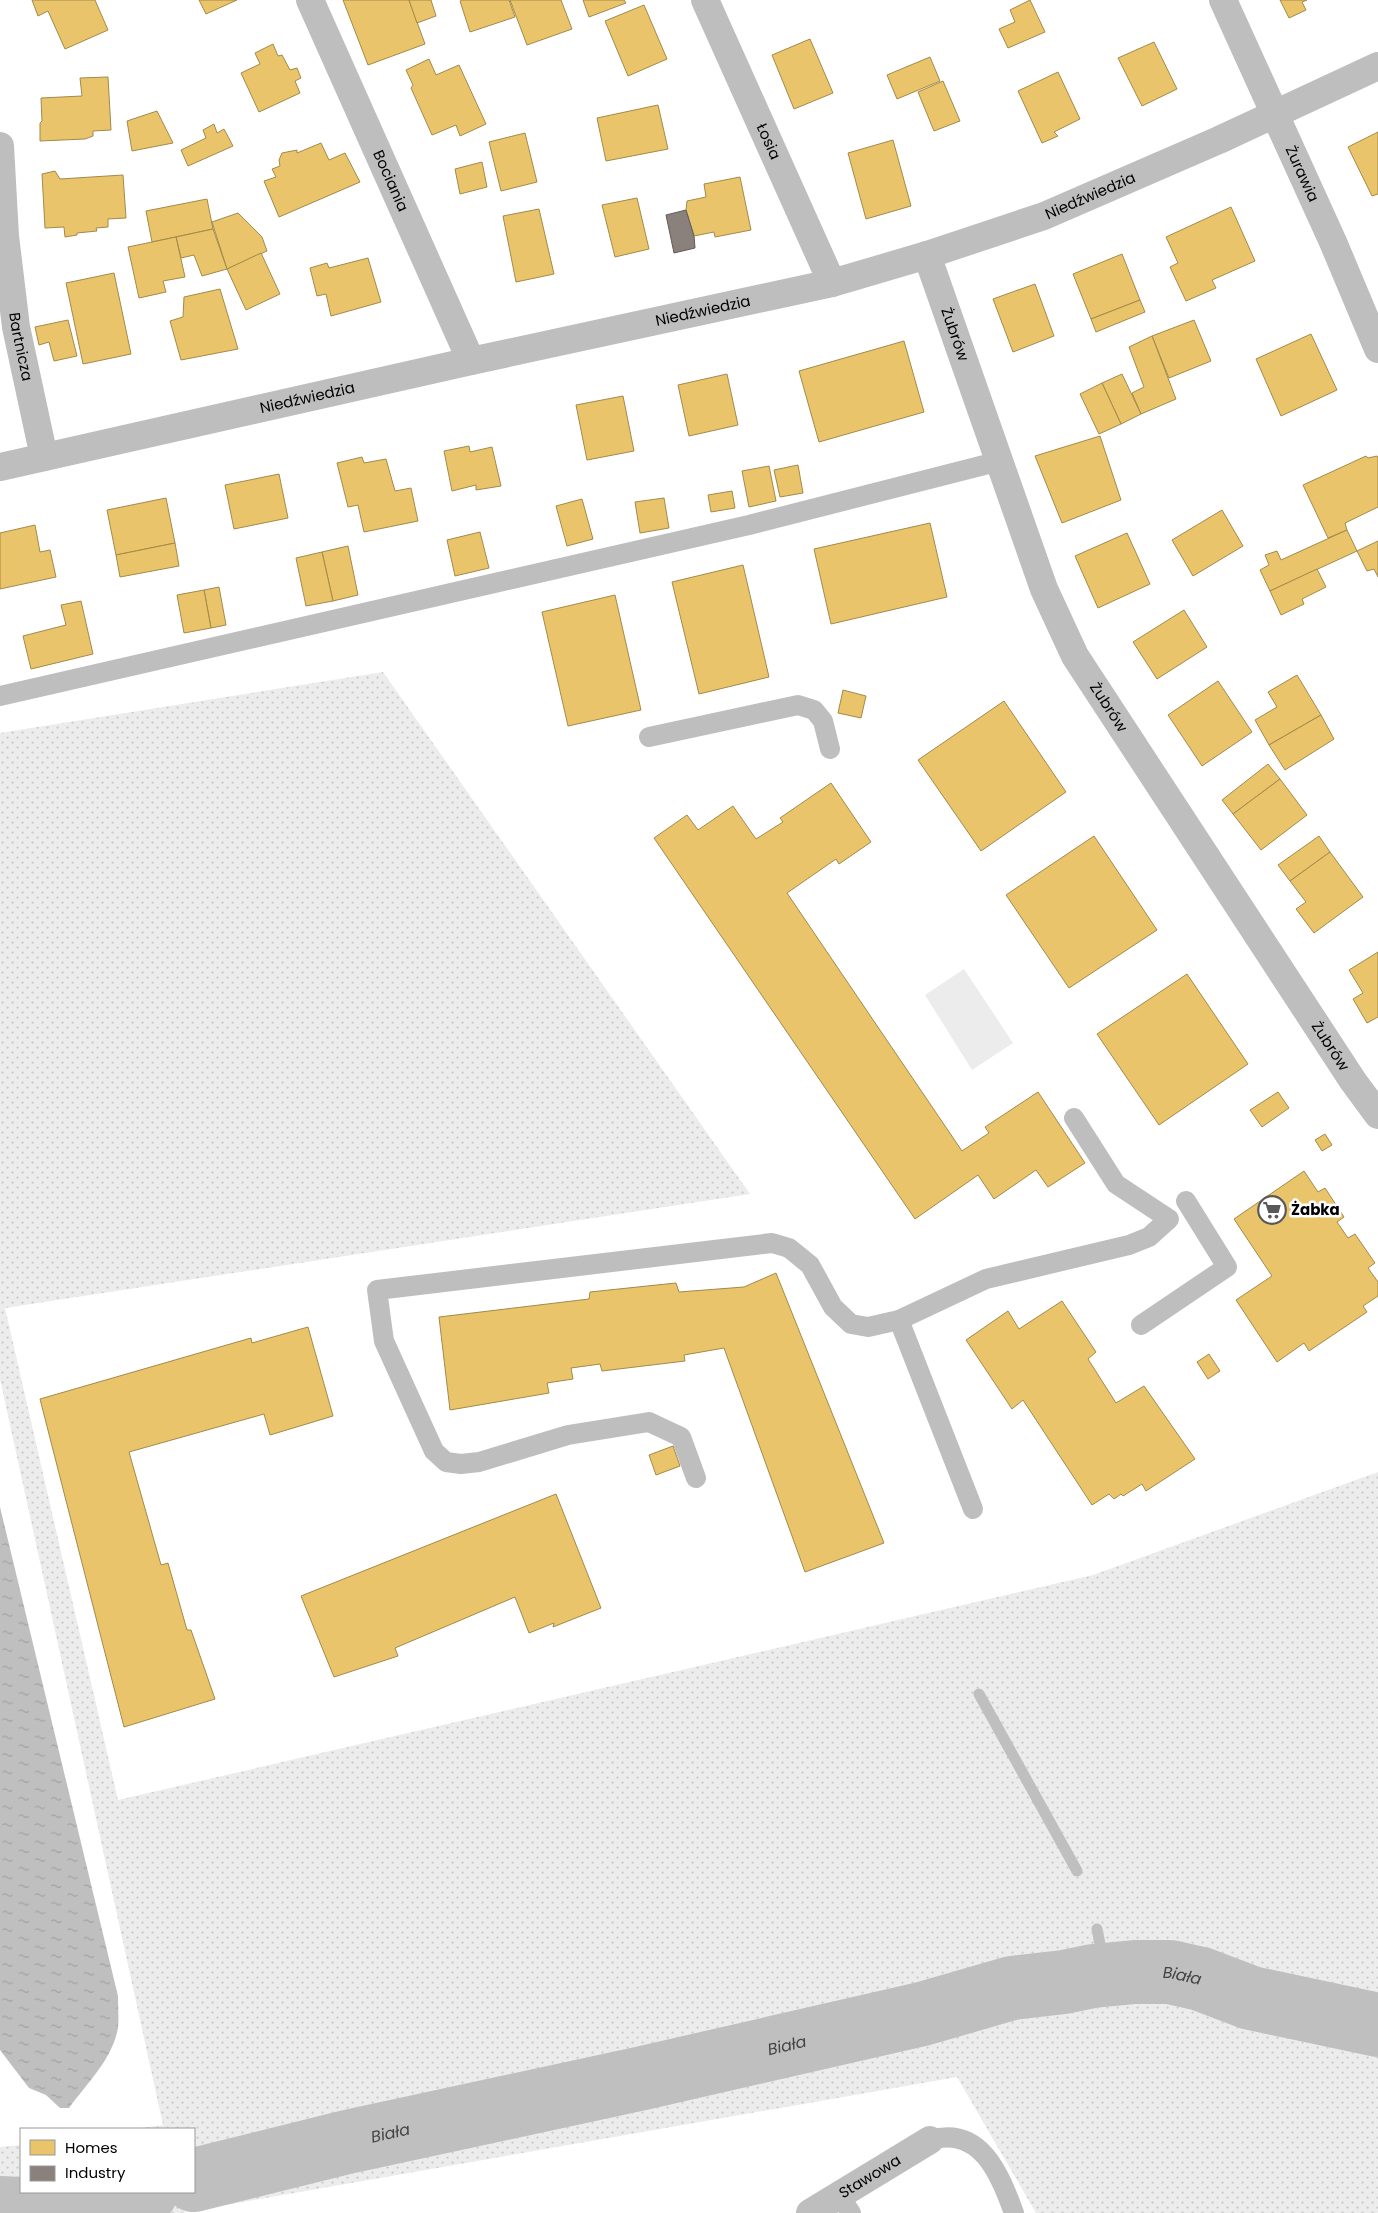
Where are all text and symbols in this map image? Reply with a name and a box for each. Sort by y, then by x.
street label: Łosia [752,120,786,163]
street label: Żurawia [1281,142,1324,205]
street label: Bociania [368,147,414,215]
street label: Niedźwiedzia [1042,167,1139,224]
street label: Niedźwiedzia [653,290,752,331]
street label: Żubrów [936,304,975,364]
street label: Bartnicza [4,311,38,383]
street label: Niedźwiedzia [258,376,357,418]
street label: Żubrów [1085,678,1133,737]
street label: Żubrów [1307,1017,1355,1075]
supermarket icon: Żabka [1257,1195,1287,1225]
place label: Żabka [1291,1199,1340,1220]
water label: Biała [1163,1961,1204,1991]
water label: Biała [765,2030,809,2061]
water label: Biała [369,2118,412,2149]
legend [20,2128,195,2193]
text: Homes [65,2137,118,2158]
street label: Stawowa [835,2149,904,2203]
text: Industry [65,2162,126,2183]

